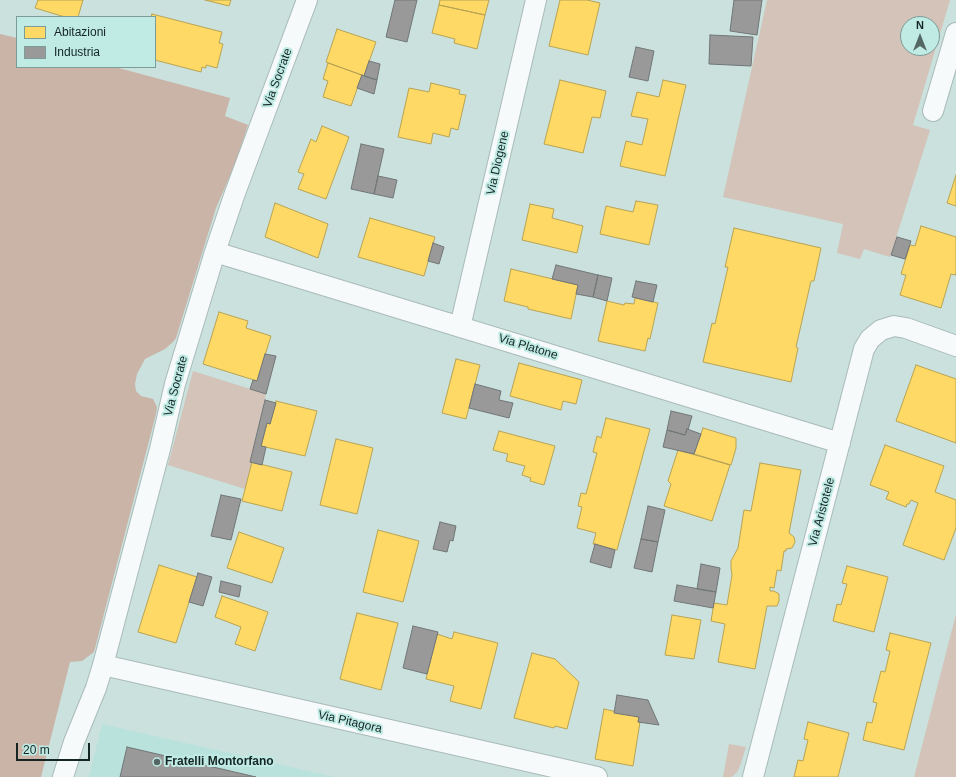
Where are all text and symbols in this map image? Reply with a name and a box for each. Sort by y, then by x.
legend [16,16,156,68]
north arrow [900,16,940,56]
text: N [916,19,924,31]
text: Abitazioni [54,25,106,39]
text: Industria [54,45,100,59]
street label: Via Socrate [261,46,295,110]
street label: Via Diogene [484,130,512,196]
street label: Via Platone [497,331,559,363]
street label: Via Socrate [161,354,191,418]
street label: Via Aristotele [806,476,838,548]
street label: Via Pitagora [317,708,383,736]
scale bar [18,735,92,761]
text: 20 m [23,743,50,757]
place label: Fratelli Montorfano [165,755,274,769]
marker: Fratelli Montorfano [152,757,162,767]

